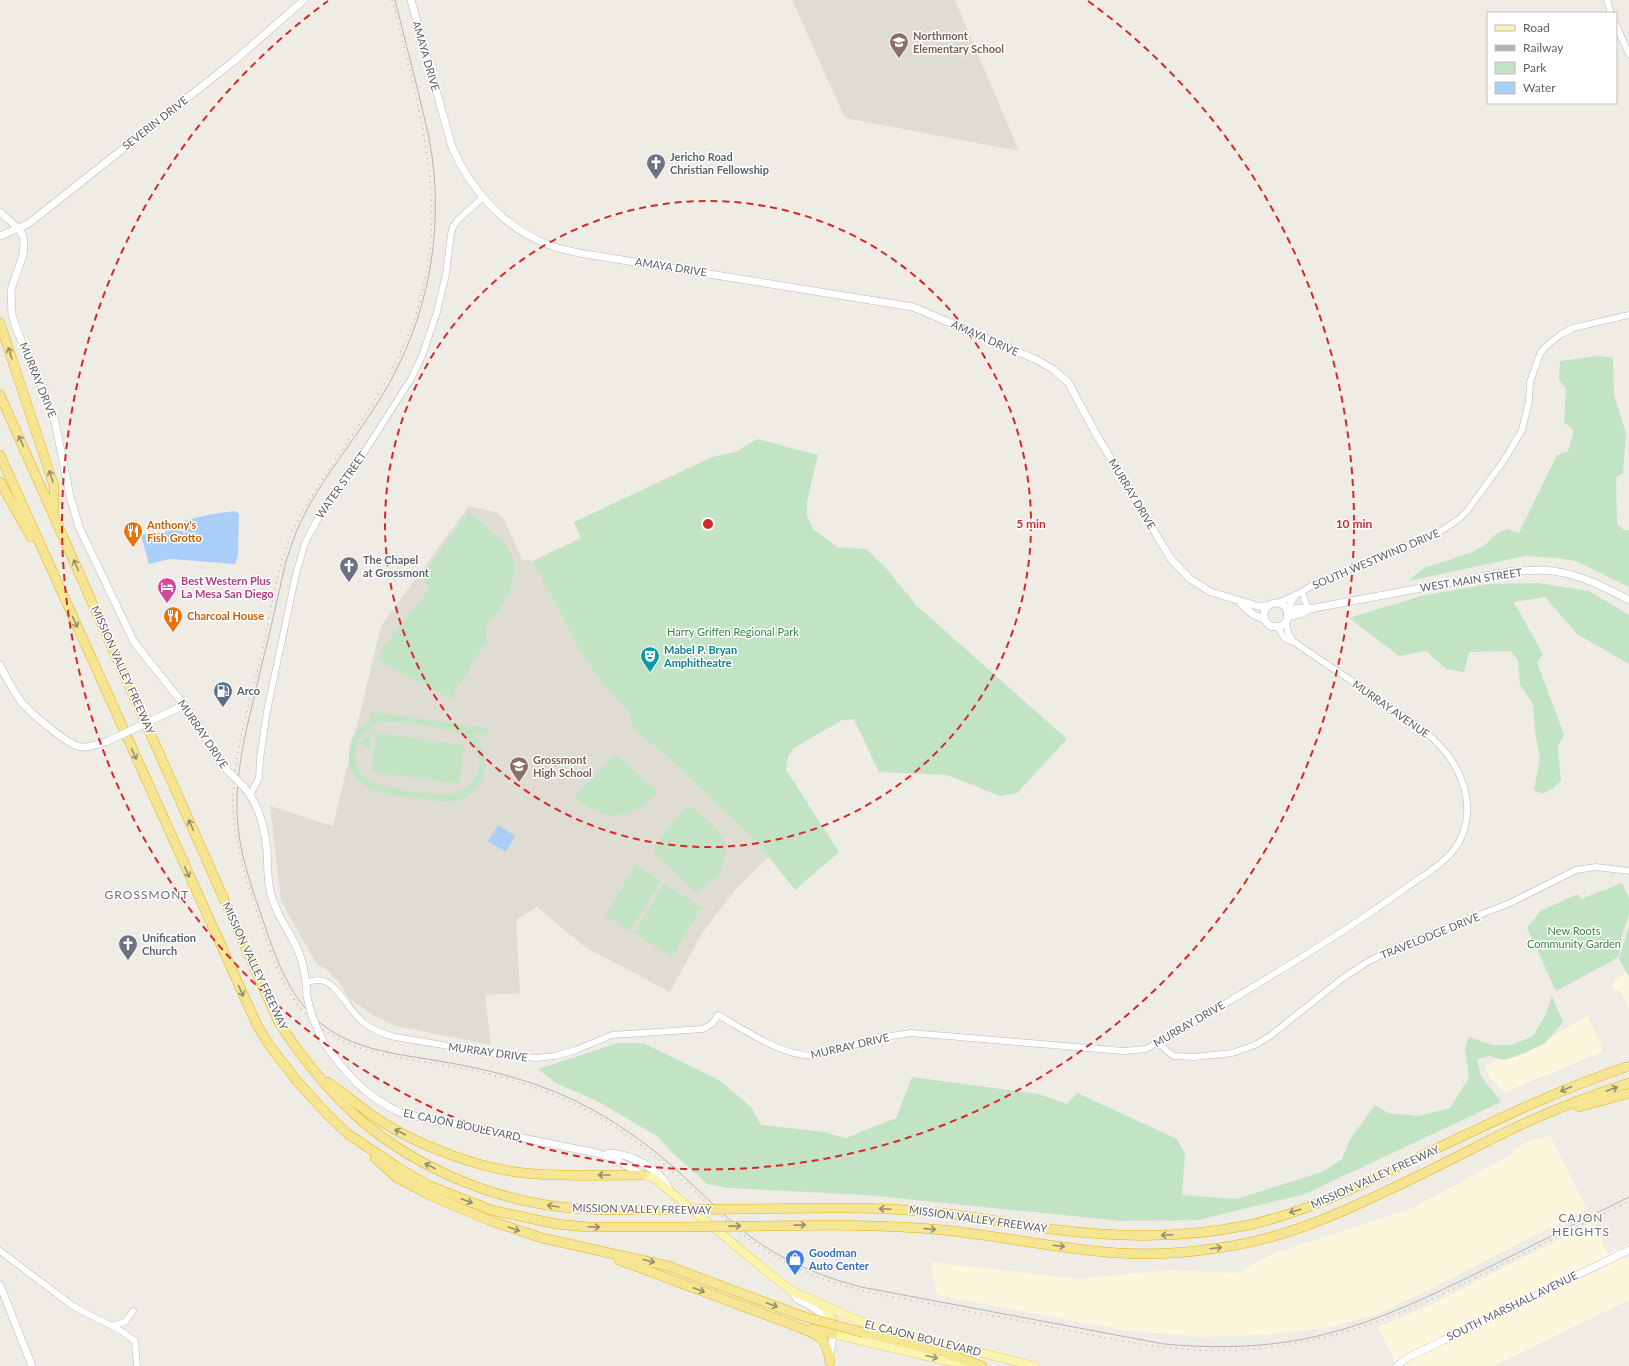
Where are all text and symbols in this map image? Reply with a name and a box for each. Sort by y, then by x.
legend [1487,12,1617,104]
street label: AMAYA DRIVE [410,19,443,92]
text: Road [1523,20,1550,35]
place label: Northmont Elementary School [913,29,1004,55]
school or university icon: Northmont Elementary School [888,31,910,59]
text: Railway [1523,40,1564,55]
text: Park [1523,60,1547,75]
text: Water [1523,80,1556,95]
street label: SEVERIN DRIVE [119,93,190,152]
place label: Jericho Road Christian Fellowship [670,150,769,176]
church icon: Jericho Road Christian Fellowship [645,152,667,180]
street label: AMAYA DRIVE [634,254,708,279]
street label: AMAYA DRIVE [949,317,1021,358]
street label: MURRAY DRIVE [17,340,60,419]
one-way arrow [6,346,13,359]
one-way arrow [17,435,24,447]
street label: WATER STREET [313,448,369,521]
street label: MURRAY DRIVE [1106,456,1159,531]
one-way arrow [47,470,54,483]
text: 5 min [1016,516,1046,531]
text: 10 min [1336,516,1373,531]
centre of rings [701,517,715,531]
place label: Anthony's Fish Grotto [146,518,202,544]
restaurant icon: Anthony's Fish Grotto [122,520,144,548]
street label: SOUTH WESTWIND DRIVE [1310,526,1441,591]
place label: The Chapel at Grossmont [363,553,430,579]
church icon: The Chapel at Grossmont [338,555,360,583]
one-way arrow [72,559,79,571]
street label: WEST MAIN STREET [1419,565,1523,594]
place label: Best Western Plus La Mesa San Diego [181,574,274,600]
hotel icon: Best Western Plus La Mesa San Diego [156,576,178,604]
street label: MISSION VALLEY FREEWAY [89,603,158,736]
restaurant icon: Charcoal House [162,605,184,633]
place label: Charcoal House [187,609,264,622]
one-way arrow [71,616,79,628]
park label: Harry Griffen Regional Park [667,625,799,638]
place label: Mabel P. Bryan Amphitheatre [663,643,737,669]
theatre icon: Mabel P. Bryan Amphitheatre [639,645,661,673]
street label: MURRAY AVENUE [1350,677,1432,740]
fuel station icon: Arco [212,680,234,708]
place label: Arco [236,684,260,697]
street label: MURRAY DRIVE [176,697,231,771]
one-way arrow [131,747,138,759]
place label: Grossmont High School [533,753,592,779]
school or university icon: Grossmont High School [508,755,530,783]
one-way arrow [187,819,194,831]
one-way arrow [184,866,191,878]
district label: GROSSMONT [105,887,189,902]
street label: MISSION VALLEY FREEWAY [220,900,291,1032]
street label: TRAVELODGE DRIVE [1378,910,1481,961]
park label: New Roots Community Garden [1527,924,1621,950]
place label: Unification Church [142,931,196,957]
church icon: Unification Church [117,933,139,961]
one-way arrow [238,984,245,996]
street label: MURRAY DRIVE [1151,998,1227,1049]
street label: MURRAY DRIVE [809,1030,890,1061]
street label: MURRAY DRIVE [447,1039,529,1064]
one-way arrow [1606,1084,1618,1092]
one-way arrow [1561,1086,1573,1094]
street label: EL CAJON BOULEVARD [402,1106,522,1143]
one-way arrow [394,1127,406,1135]
street label: MISSION VALLEY FREEWAY [1308,1142,1441,1211]
one-way arrow [424,1161,436,1169]
one-way arrow [598,1171,611,1179]
one-way arrow [461,1197,473,1205]
street label: MISSION VALLEY FREEWAY [572,1201,712,1216]
one-way arrow [547,1202,560,1210]
street label: MISSION VALLEY FREEWAY [908,1202,1048,1235]
one-way arrow [879,1205,892,1212]
one-way arrow [1288,1208,1301,1215]
district label: CAJON HEIGHTS [1552,1210,1610,1239]
one-way arrow [793,1221,806,1229]
one-way arrow [728,1222,741,1230]
one-way arrow [587,1223,600,1231]
one-way arrow [923,1225,936,1232]
one-way arrow [507,1226,519,1234]
one-way arrow [1161,1231,1174,1238]
one-way arrow [1052,1242,1065,1250]
one-way arrow [1209,1244,1222,1252]
place label: Goodman Auto Center [808,1246,870,1272]
shop icon: Goodman Auto Center [784,1248,806,1276]
one-way arrow [643,1258,656,1266]
street label: SOUTH MARSHALL AVENUE [1444,1268,1579,1343]
one-way arrow [693,1286,705,1294]
one-way arrow [765,1301,777,1309]
street label: EL CAJON BOULEVARD [864,1317,983,1358]
one-way arrow [925,1354,938,1361]

